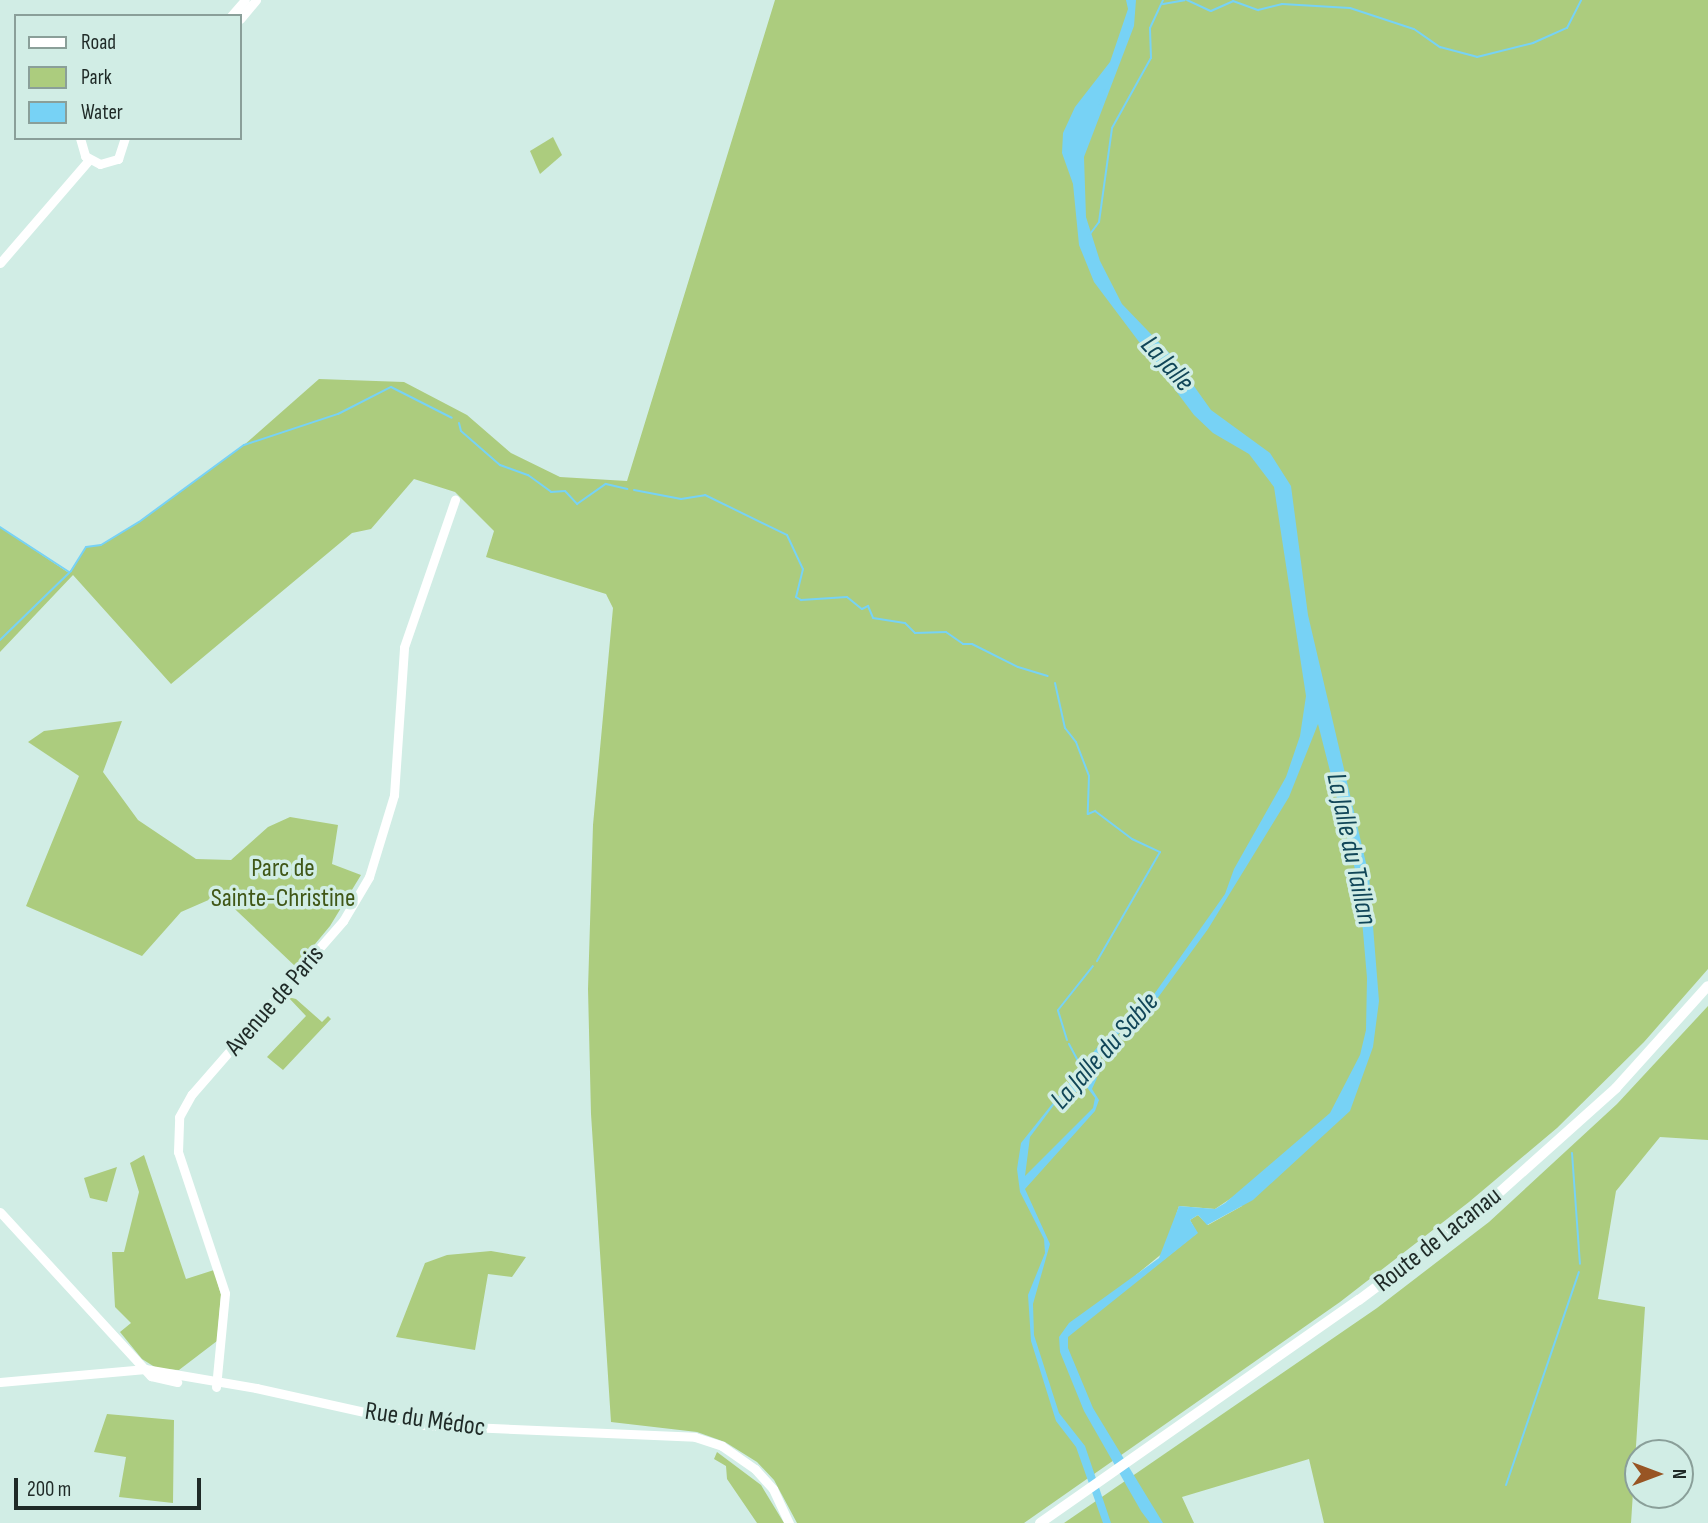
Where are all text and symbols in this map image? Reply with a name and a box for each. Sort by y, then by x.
legend [14,14,242,140]
text: Road [81,30,116,55]
text: Park [81,65,112,90]
text: Water [81,100,123,125]
water label: La Jalle [1133,329,1201,399]
water label: La Jalle du Taillan [1319,770,1383,928]
park label: Parc de Sainte-Christine [211,853,355,914]
street label: Avenue de Paris [219,940,331,1062]
water label: La Jalle du Sable [1044,986,1166,1116]
street label: Route de Lacanau [1368,1181,1508,1299]
street label: Rue du Médoc [363,1396,487,1444]
north arrow [1624,1439,1694,1509]
scale bar [18,1464,205,1508]
text: N [1667,1469,1690,1479]
text: 200 m [27,1477,71,1502]

